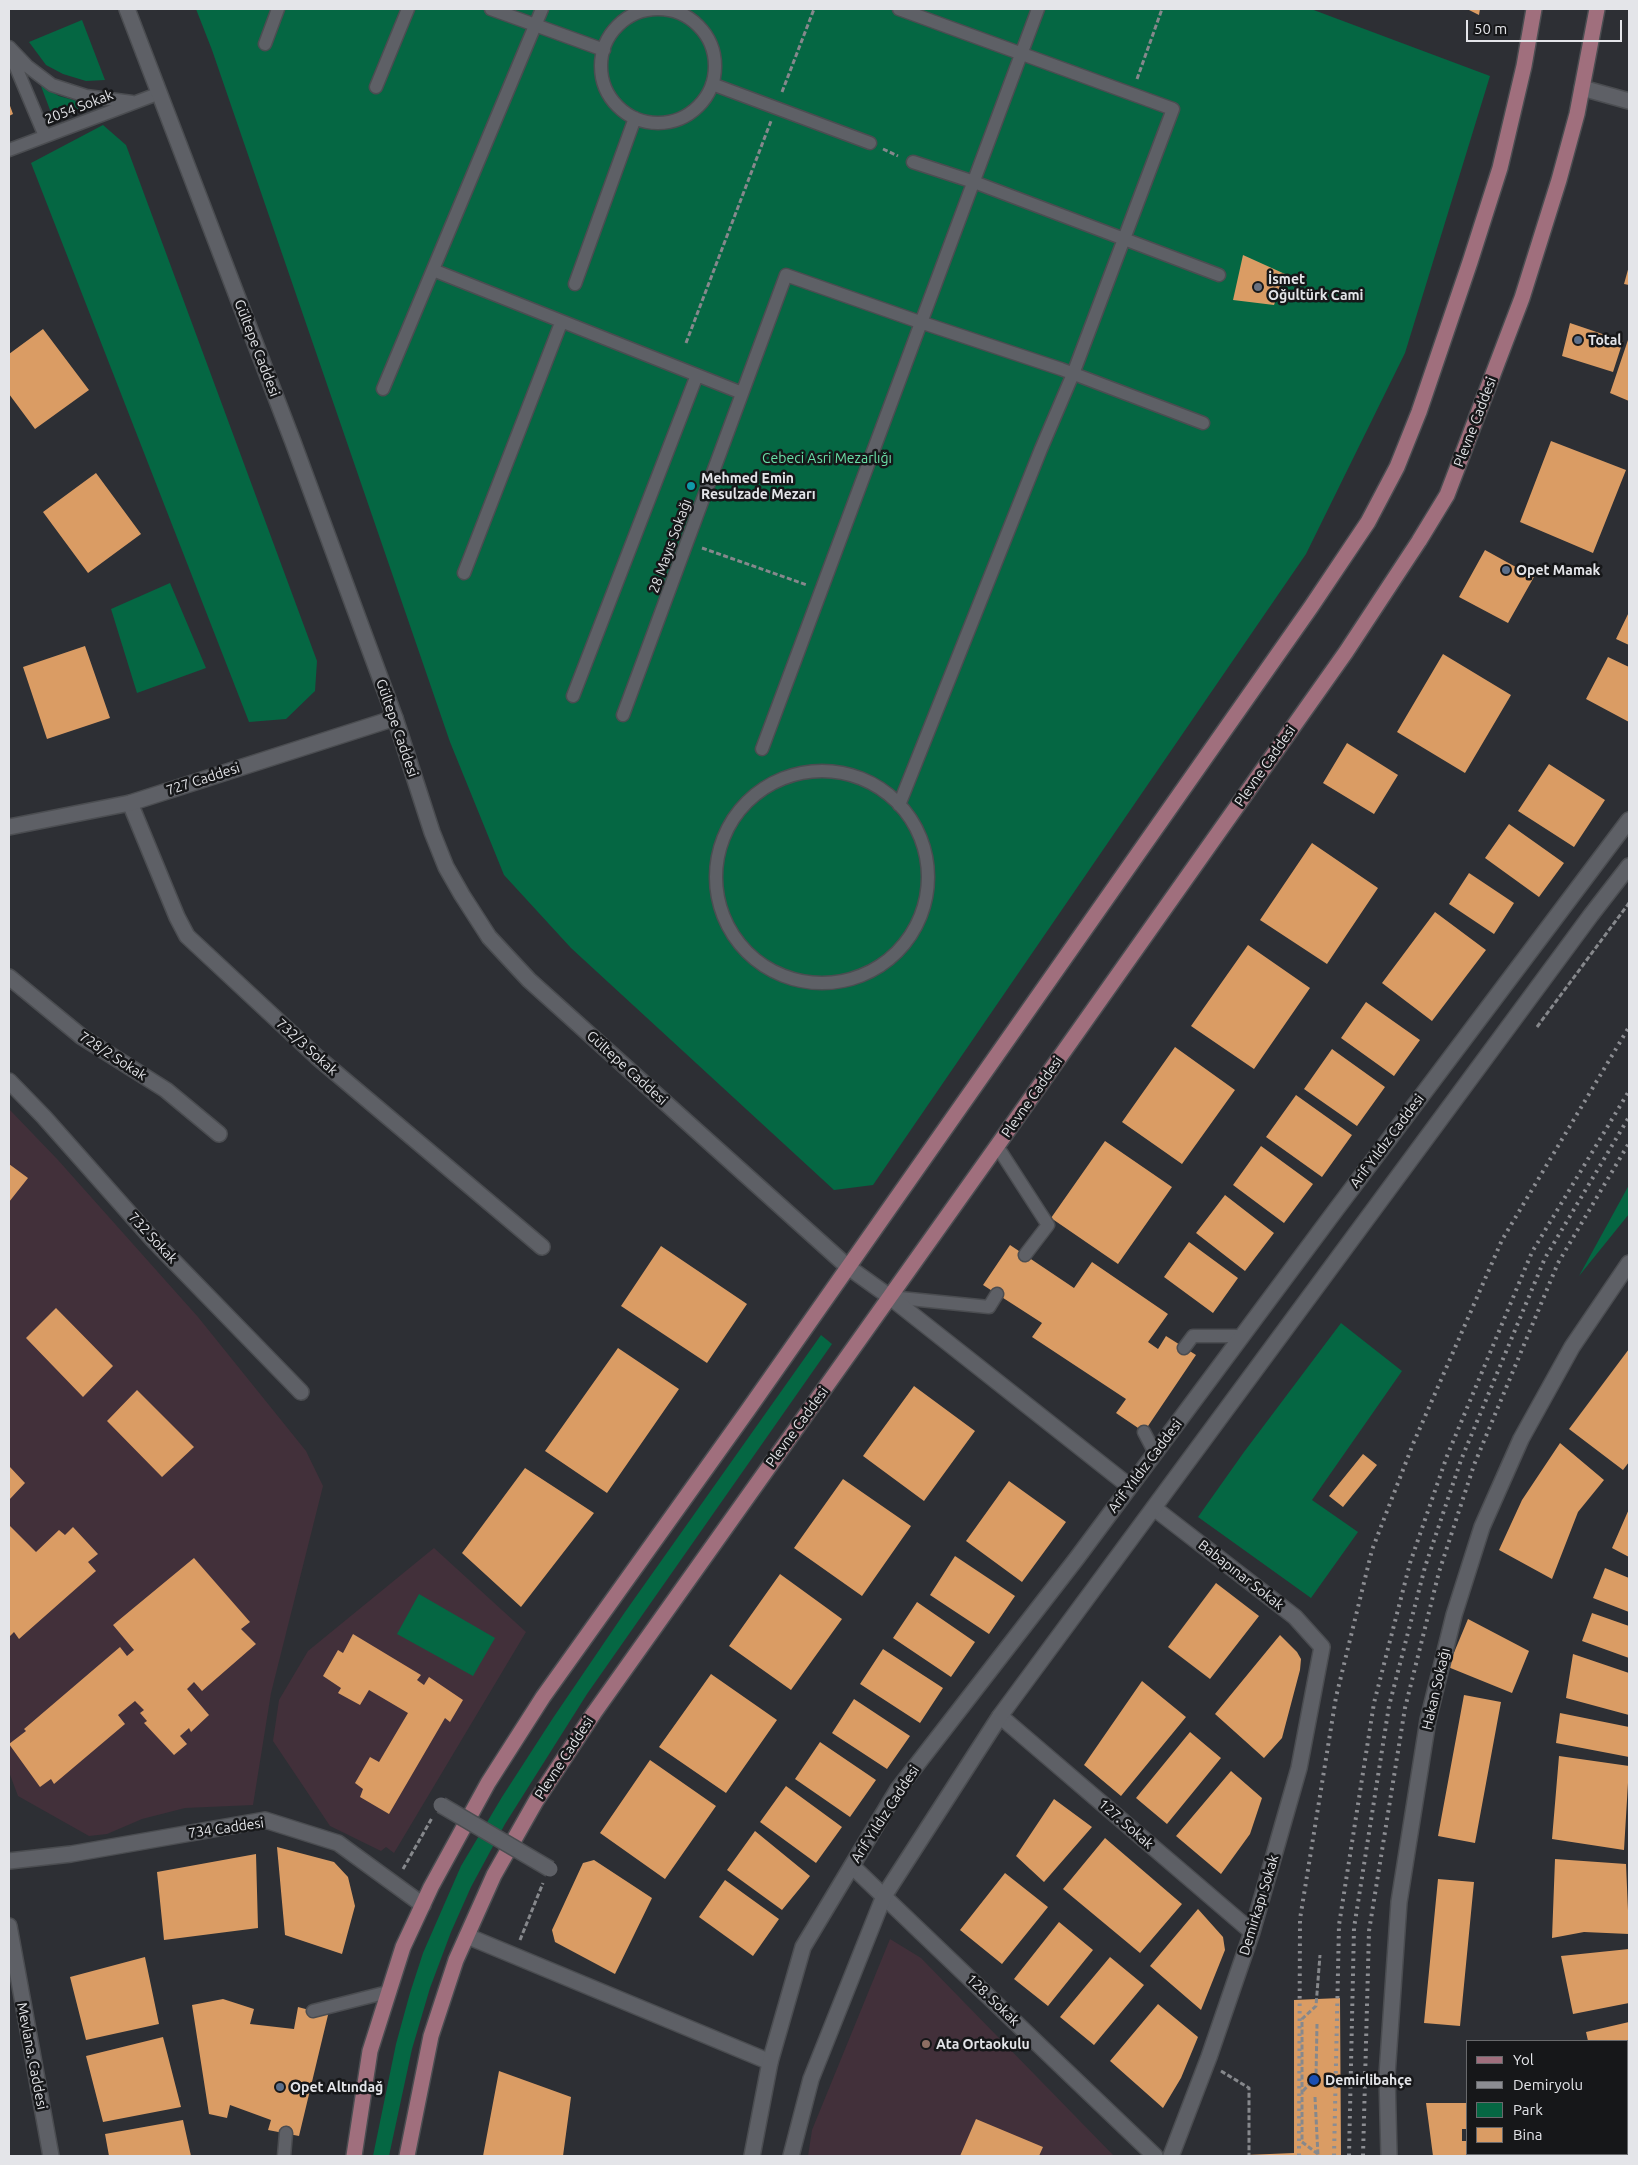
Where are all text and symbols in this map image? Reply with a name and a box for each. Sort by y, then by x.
scale bar [1468,10,1624,42]
text: 50 m [1474,20,1507,37]
street label: 2054 Sokak [43,86,115,128]
place label: İsmet Oğultürk Cami [1268,271,1363,304]
marker: İsmet Oğultürk Cami [1252,281,1264,293]
street label: Gültepe Caddesi [231,297,283,399]
place label: Total [1588,332,1622,348]
marker: Total [1572,334,1584,346]
street label: Plevne Caddesi [1450,375,1500,469]
park label: Cebeci Asri Mezarlığı [762,450,892,466]
place label: Mehmed Emin Resulzade Mezarı [701,470,816,502]
marker: Mehmed Emin Resulzade Mezarı [685,480,697,492]
street label: 28 Mayıs Sokağı [645,497,695,595]
place label: Opet Mamak [1516,562,1600,578]
marker: Opet Mamak [1500,564,1512,576]
street label: Gültepe Caddesi [372,677,422,779]
street label: Plevne Caddesi [1231,722,1299,810]
street label: 727 Caddesi [164,759,242,799]
street label: 732/3 Sokak [273,1015,341,1079]
street label: Gültepe Caddesi [583,1027,671,1109]
street label: 728/2 Sokak [76,1028,150,1084]
street label: Plevne Caddesi [998,1053,1066,1141]
street label: Arif Yıldız Caddesi [1346,1091,1428,1191]
street label: 732 Sokak [125,1209,181,1267]
street label: Plevne Caddesi [762,1384,832,1470]
street label: Arif Yıldız Caddesi [1104,1416,1186,1516]
street label: Babapınar Sokak [1195,1536,1287,1614]
street label: Hakan Sokağı [1418,1646,1454,1732]
street label: Plevne Caddesi [531,1714,597,1802]
street label: Arif Yıldız Caddesi [847,1762,923,1866]
street label: 127. Sokak [1095,1796,1157,1852]
street label: 734 Caddesi [187,1814,265,1842]
street label: Demirkapı Sokak [1236,1853,1282,1957]
street label: 128. Sokak [963,1971,1023,2029]
street label: Mevlana. Caddesi [13,2001,51,2111]
place label: Ata Ortaokulu [936,2036,1030,2052]
marker: Ata Ortaokulu [920,2038,932,2050]
legend [1466,2040,1628,2155]
text: Yol [1513,2051,1534,2068]
place label: Demirlibahçe [1325,2072,1412,2088]
marker: Demirlibahçe [1307,2073,1321,2087]
text: Demiryolu [1513,2076,1583,2093]
place label: Opet Altındağ [290,2079,383,2095]
marker: Opet Altındağ [274,2081,286,2093]
text: Park [1513,2101,1543,2118]
text: Bina [1513,2126,1542,2143]

